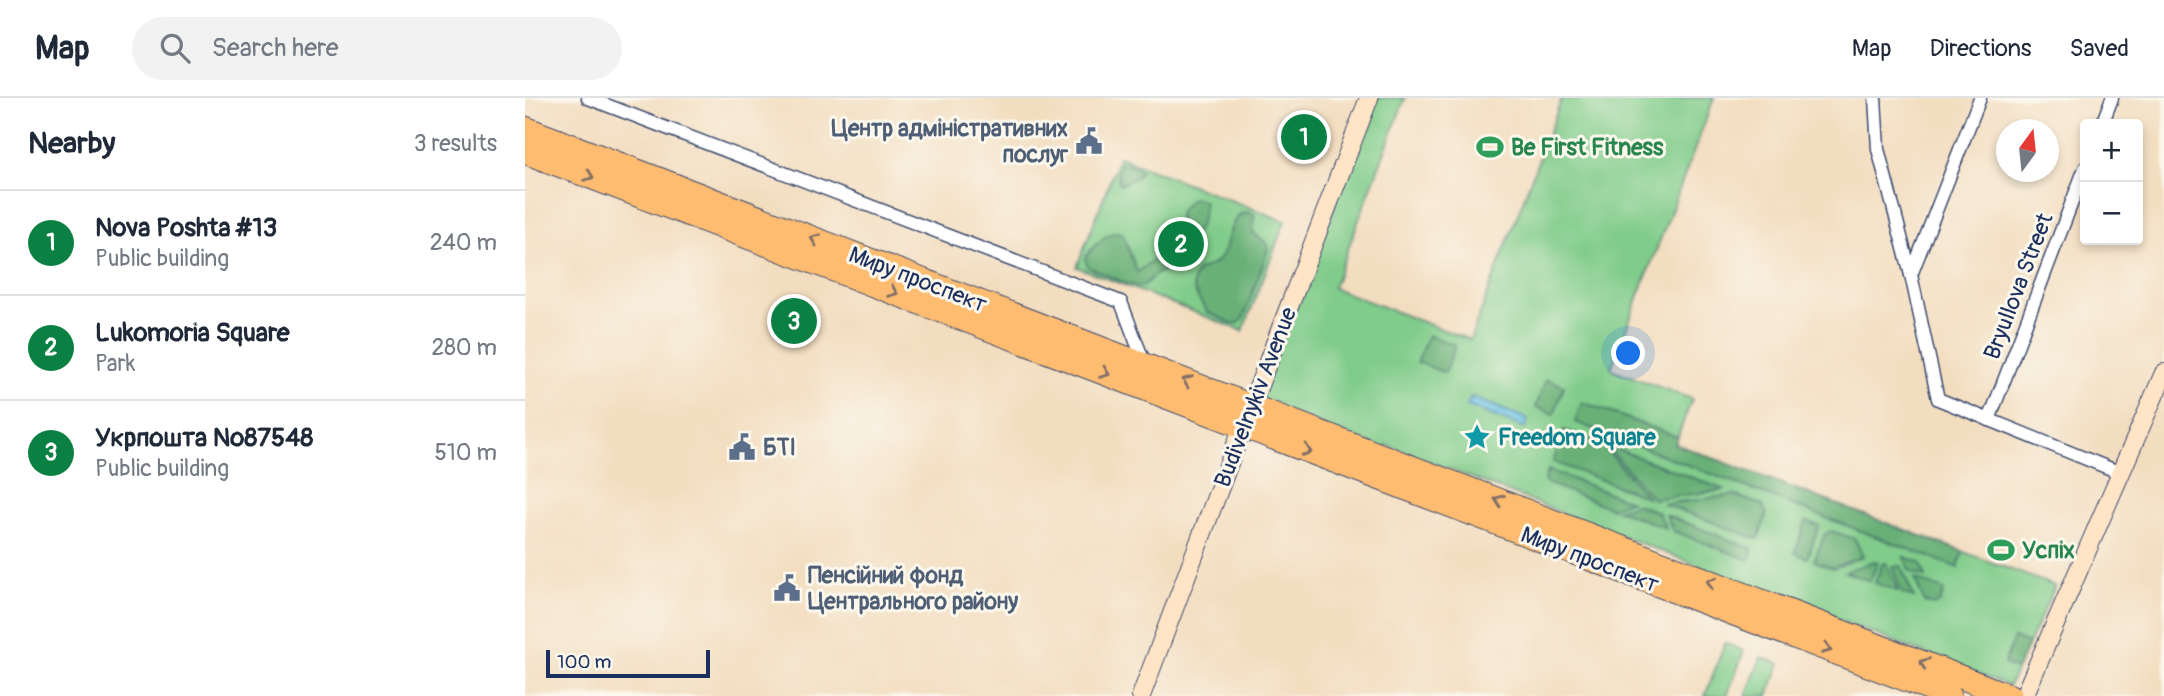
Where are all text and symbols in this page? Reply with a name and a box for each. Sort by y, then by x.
search box [132,17,622,80]
text: Map [35,28,90,69]
icon: search [156,29,194,67]
text: Search here [212,32,339,64]
text: Map [1852,34,1892,63]
text: Directions [1930,34,2031,63]
text: Saved [2069,34,2129,63]
pin: 1 [1281,111,1327,163]
place label: Центр адміністративних послуг [832,114,1069,169]
north arrow [1996,119,2059,182]
map controls [2080,119,2143,245]
button: + [2080,119,2143,182]
text: Nearby [28,125,115,162]
public building icon: Центр адміністративних послуг [1074,126,1104,156]
text: 3 results [414,129,497,158]
sports icon: Be First Fitness [1475,132,1505,162]
place label: Be First Fitness [1511,133,1664,162]
one-way arrow [582,168,594,182]
button: − [2080,182,2143,245]
street label: Bryullova Street [1977,208,2060,363]
text: Nova Poshta #13 [95,212,277,244]
pin: 2 [1158,218,1204,270]
text: 1 [47,228,56,257]
text: 240 m [430,228,497,257]
one-way arrow [809,233,821,247]
street label: Миру проспект [845,240,991,319]
text: Public building [95,244,229,273]
one-way arrow [886,284,898,298]
pin: 3 [771,295,817,347]
street label: Budivelnykiv Avenue [1208,302,1303,491]
text: Lukomoria Square [95,317,290,349]
text: 2 [45,333,57,362]
text: 280 m [431,333,497,362]
your location [1611,336,1645,370]
text: Park [95,349,135,378]
one-way arrow [1099,365,1111,379]
one-way arrow [1182,376,1194,390]
text: Укрпошта №87548 [95,422,313,454]
place icon: Freedom Square [1462,422,1492,452]
place label: Freedom Square [1498,423,1656,452]
public building icon: БТІ [727,432,757,462]
place label: БТІ [763,433,796,462]
text: 3 [45,438,57,467]
text: 510 m [434,438,497,467]
one-way arrow [1300,442,1312,456]
text: Public building [95,454,229,483]
one-way arrow [1493,495,1505,509]
street label: Миру проспект [1517,520,1663,599]
sports icon: Успіх [1986,535,2016,565]
place label: Успіх [2022,536,2075,565]
place label: Пенсійний фонд Центрального району [808,561,1018,616]
public building icon: Пенсійний фонд Центрального району [772,573,802,603]
one-way arrow [1706,576,1718,590]
one-way arrow [1820,641,1832,655]
scale bar [546,647,711,679]
text: 100 m [557,650,611,674]
one-way arrow [1918,657,1930,671]

